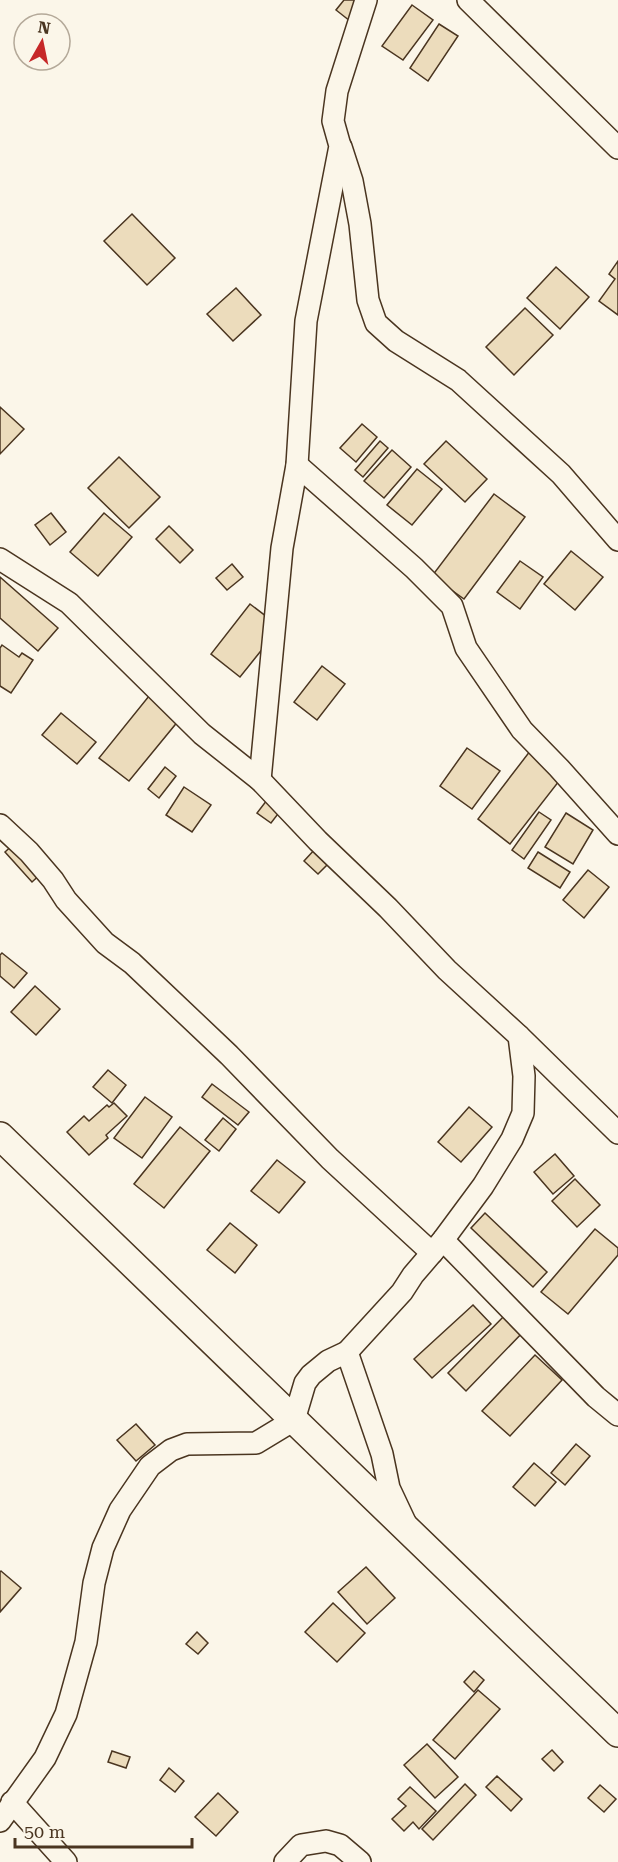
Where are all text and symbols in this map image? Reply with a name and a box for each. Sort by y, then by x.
north arrow [12,12,72,72]
text: N [37,17,52,38]
scale bar [15,1811,192,1849]
text: 50 m [24,1821,65,1842]

